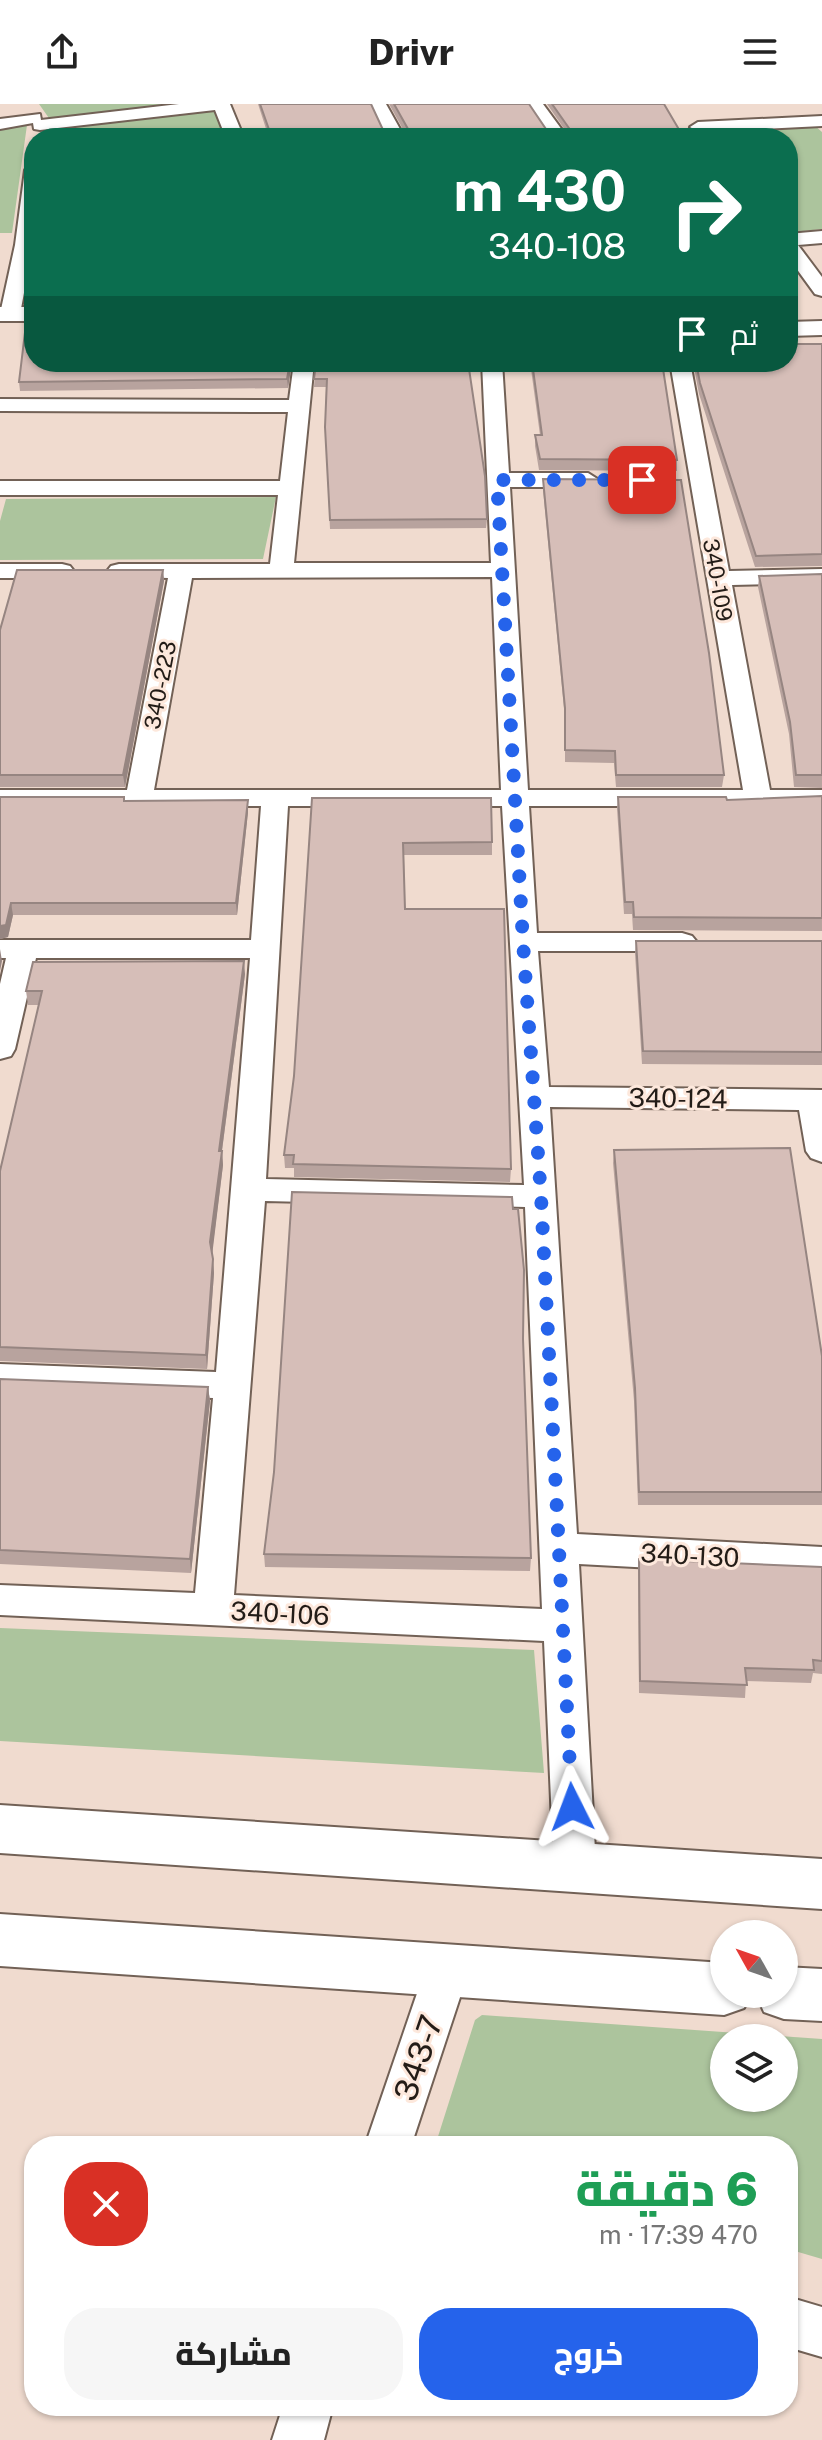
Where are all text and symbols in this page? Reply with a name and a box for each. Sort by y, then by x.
icon: share [40,30,84,74]
icon: menu [738,30,782,74]
text: Drivr [368,31,454,73]
text: 430 m [453,158,626,224]
icon: right [654,160,758,264]
text: 340-108 [488,225,626,267]
icon: arrive [670,312,714,356]
text: ثم [730,316,758,352]
pin [608,446,676,514]
icon: arrive [620,458,664,502]
street label: 340-109 [698,536,738,624]
street label: 340-223 [139,639,181,731]
street label: 340-124 [628,1082,728,1114]
street label: 340-130 [640,1537,740,1573]
street label: 340-106 [230,1595,330,1631]
position arrow [530,1765,614,1849]
north arrow [710,1920,798,2008]
map controls [710,1920,798,2112]
street label: 343-7 [386,2010,450,2106]
button: layers [710,2024,798,2112]
text: 6 دقيقة [576,2160,758,2217]
button: close [64,2162,148,2246]
text: 470 m · 17:39 [599,2219,758,2250]
button: مشاركة [64,2308,403,2400]
button: خروج [419,2308,758,2400]

